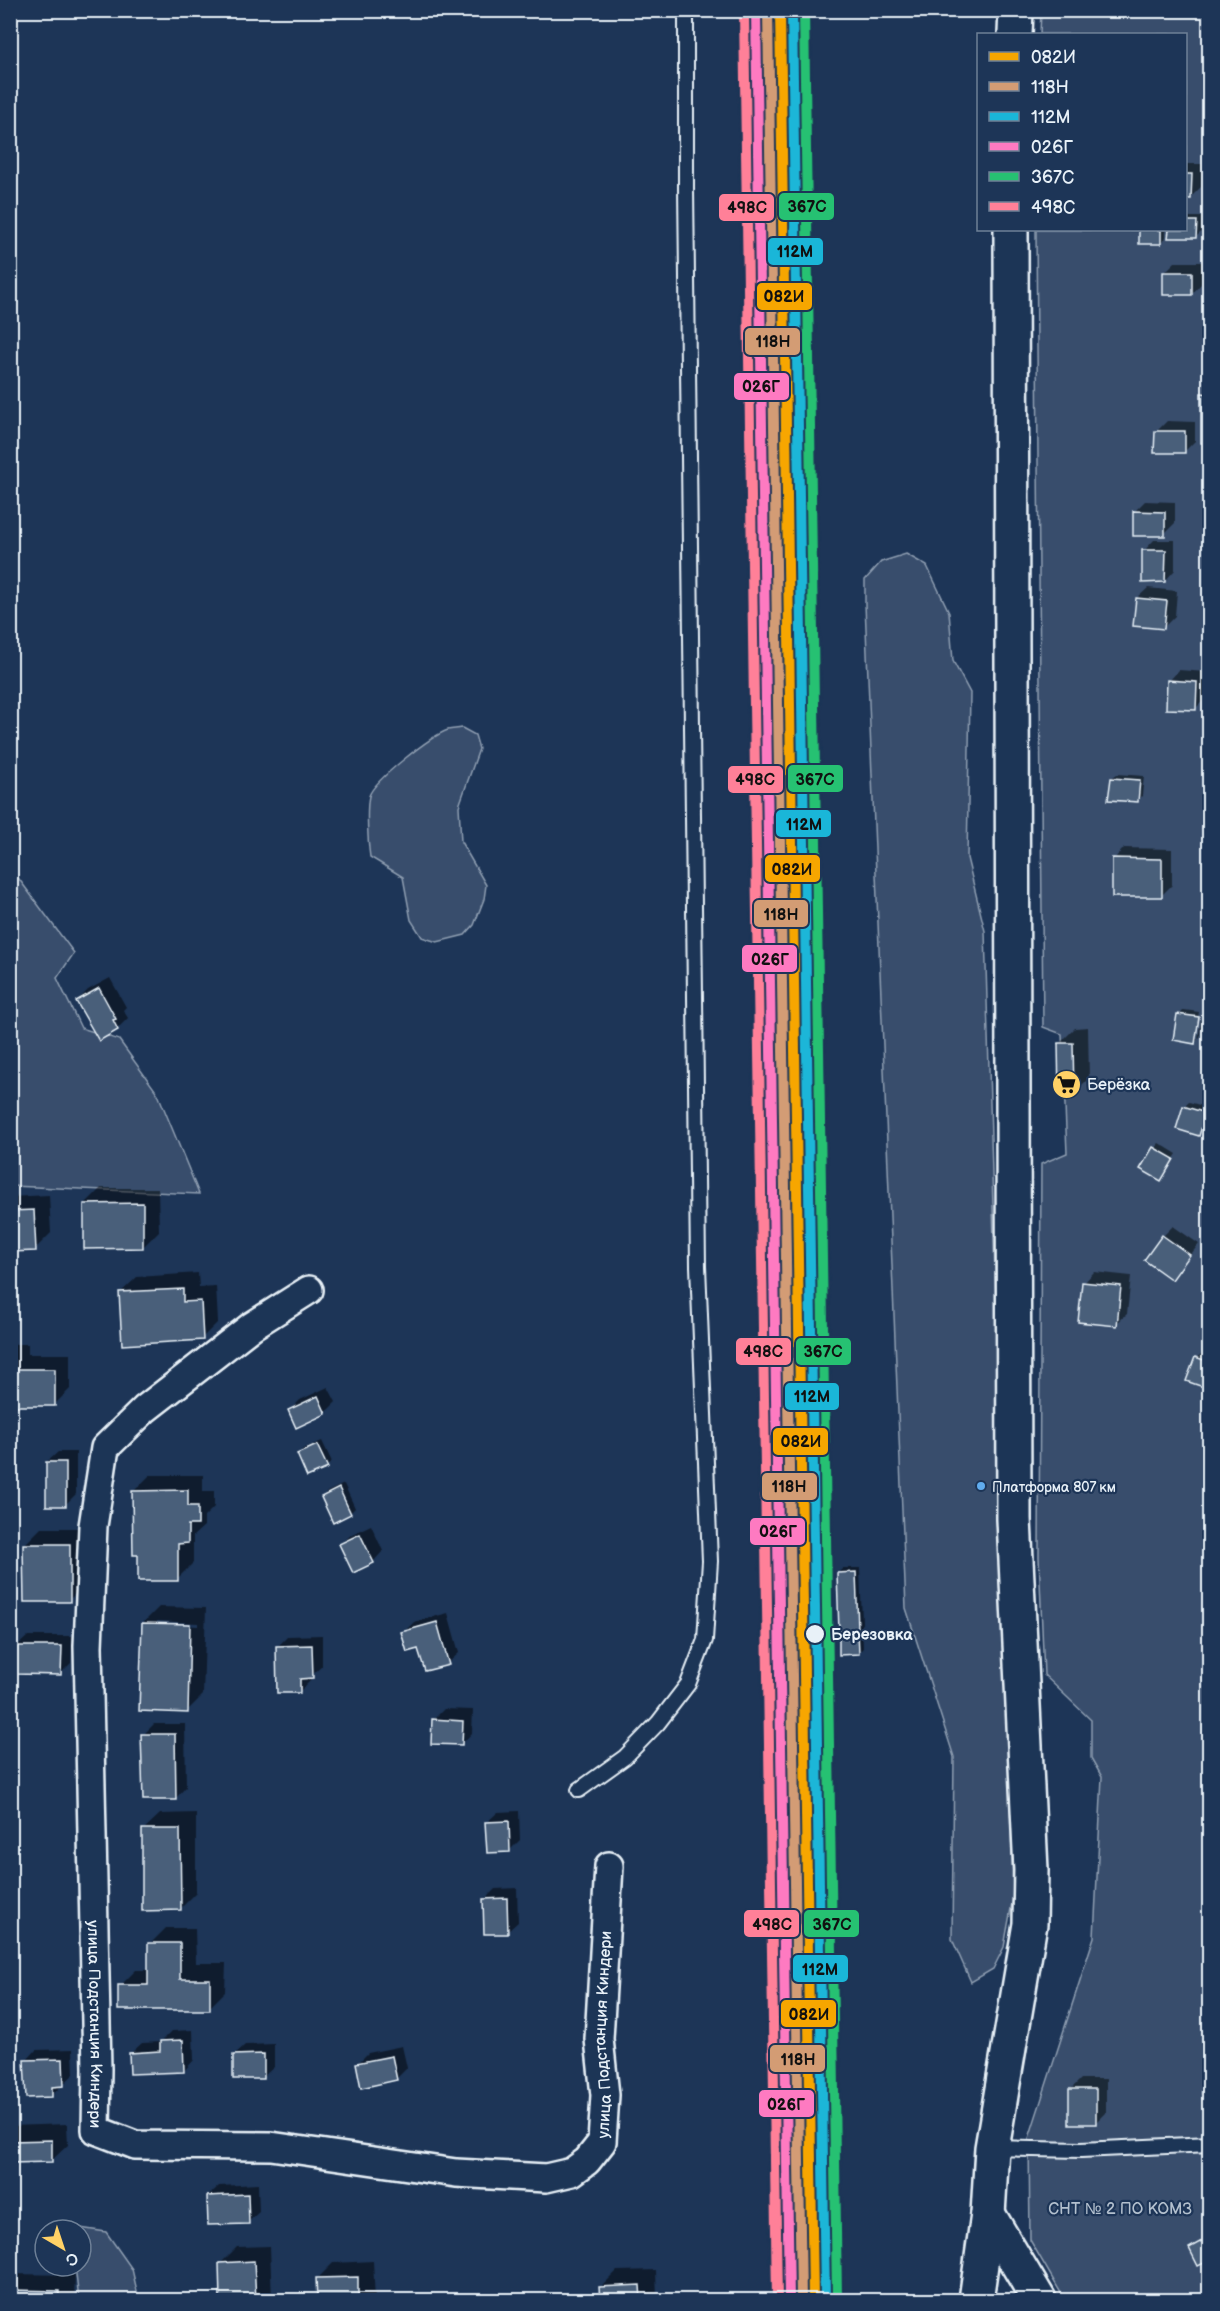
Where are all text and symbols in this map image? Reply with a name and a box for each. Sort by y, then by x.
legend [977,33,1187,231]
text: 082И [1031,47,1076,68]
text: 118Н [1031,77,1069,98]
text: 112М [1031,107,1071,128]
text: 026Г [1031,137,1073,158]
text: 367С [1031,167,1074,188]
line badge: 367С [778,192,835,221]
line badge: 498С [718,193,775,222]
text: 498С [1031,197,1075,218]
text: 367С [788,198,827,217]
text: 498С [727,199,767,218]
line badge: 112М [767,237,824,266]
text: 112М [777,243,813,262]
line badge: 082И [756,282,813,311]
text: 082И [763,288,805,307]
line badge: 118Н [744,327,801,356]
text: 118Н [755,333,791,352]
line badge: 026Г [733,372,790,401]
text: 026Г [742,378,780,397]
line badge: 367С [787,764,844,793]
line badge: 498С [727,765,784,794]
text: 498С [735,771,775,790]
text: 367С [796,771,835,790]
line badge: 112М [775,809,832,838]
text: 112М [786,816,822,835]
line badge: 082И [764,854,821,883]
text: 082И [771,861,813,880]
line badge: 118Н [753,899,809,928]
text: 118Н [763,906,799,925]
line badge: 026Г [741,944,798,973]
text: 026Г [751,951,789,970]
supermarket icon: Берёзка [1050,1068,1082,1100]
place label: Берёзка [1087,1076,1151,1095]
line badge: 498С [735,1337,792,1366]
line badge: 367С [795,1337,852,1366]
text: 498С [743,1343,783,1362]
text: 367С [804,1343,843,1362]
line badge: 112М [784,1382,840,1411]
text: 112М [794,1388,830,1407]
line badge: 082И [772,1427,829,1456]
text: 082И [780,1433,822,1452]
line badge: 118Н [761,1472,818,1501]
text: 118Н [771,1478,807,1497]
place label: Платформа 807 км [992,1479,1116,1496]
marker: Платформа 807 км [975,1480,987,1492]
line badge: 026Г [749,1517,806,1546]
text: 026Г [759,1523,797,1542]
marker: Березовка [804,1623,826,1645]
place label: Березовка [831,1626,913,1645]
line badge: 498С [743,1909,800,1938]
line badge: 367С [803,1909,860,1938]
text: 498С [752,1916,792,1935]
text: 367С [813,1916,852,1935]
street label: улица Подстанция Киндери [83,1920,105,2128]
street label: улица Подстанция Киндери [591,1930,616,2139]
line badge: 112М [792,1954,849,1983]
text: 112М [802,1961,838,1980]
line badge: 082И [780,1999,837,2028]
text: 082И [788,2006,830,2025]
line badge: 118Н [769,2044,826,2073]
text: 118Н [780,2051,816,2070]
line badge: 026Г [758,2089,815,2118]
text: 026Г [767,2096,805,2115]
park label: СНТ № 2 ПО КОМЗ [1048,2200,1192,2219]
north arrow [33,2218,93,2278]
text: С [61,2248,82,2269]

